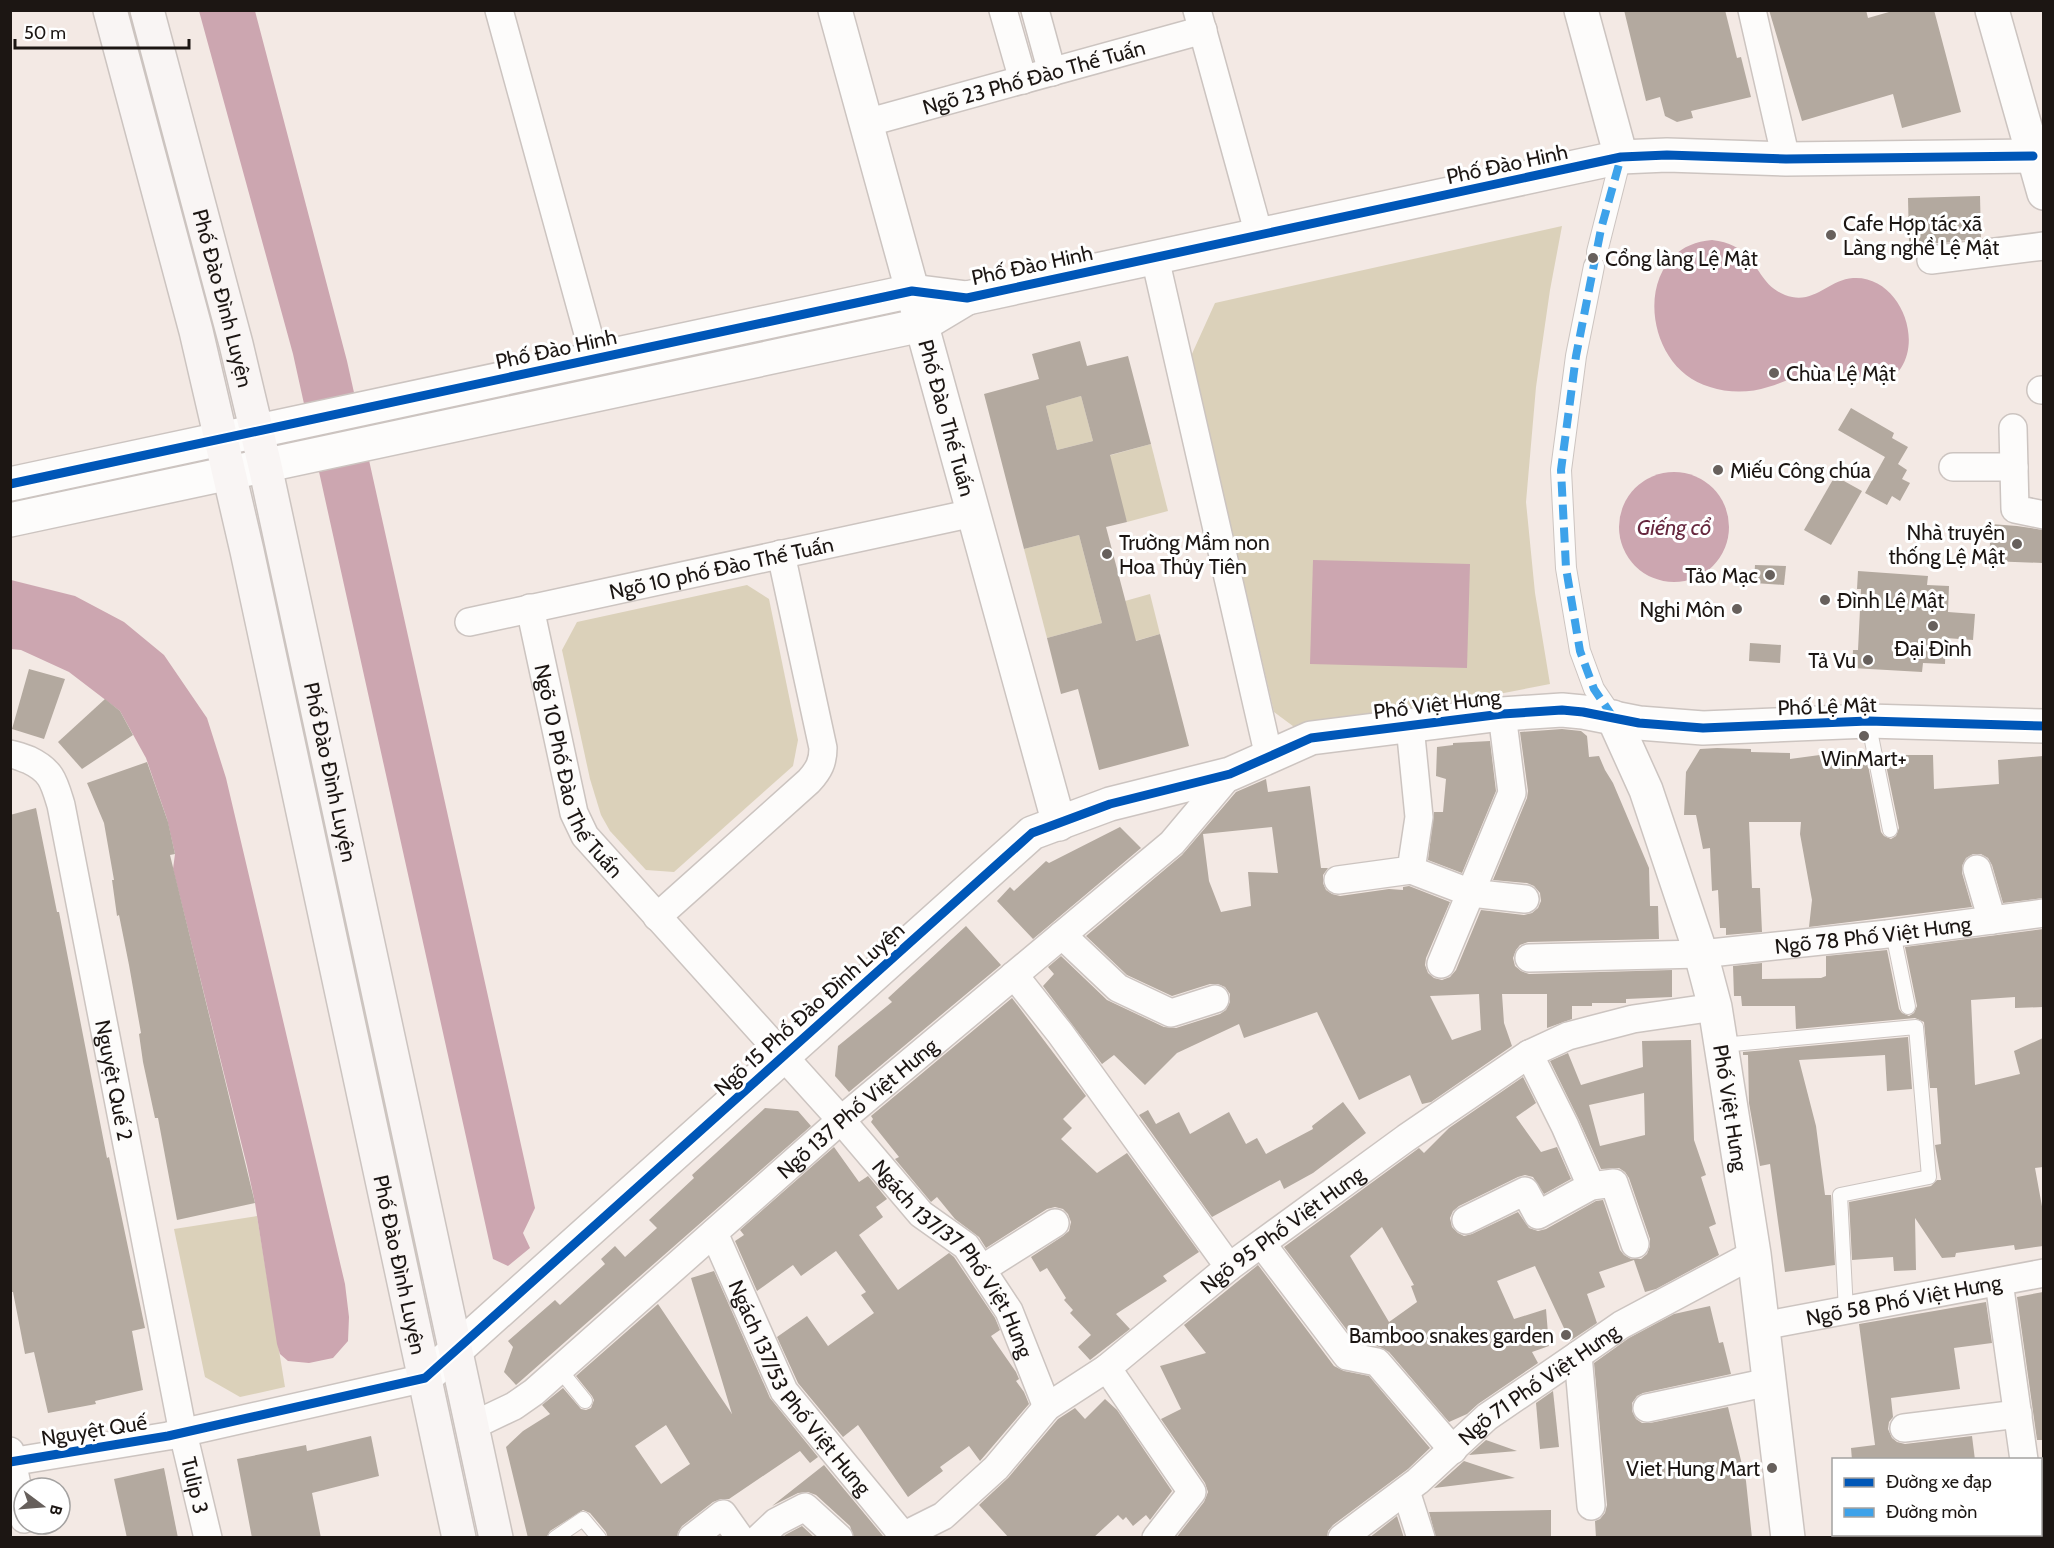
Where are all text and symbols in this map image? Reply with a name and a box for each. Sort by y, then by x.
scale bar [15,12,189,50]
text: 50 m [24,22,66,44]
street label: Ngõ 23 Phố Đào Thế Tuấn [920,34,1148,119]
street label: Phố Đào Hinh [1444,139,1570,189]
street label: Phố Đào Đình Luyện [188,206,258,390]
place label: Cafe Hợp tác xã Làng nghề Lệ Mật [1843,211,1999,260]
marker: Cafe Hợp tác xã Làng nghề Lệ Mật [1824,228,1838,242]
street label: Phố Đào Hinh [969,240,1095,290]
place label: Cổng làng Lệ Mật [1605,246,1758,271]
marker: Cổng làng Lệ Mật [1586,251,1600,265]
street label: Phố Đào Hinh [493,324,619,374]
street label: Phố Đào Thế Tuấn [914,337,981,499]
place label: Chùa Lệ Mật [1786,361,1896,386]
marker: Chùa Lệ Mật [1767,366,1781,380]
place label: Miếu Công chúa [1730,458,1871,483]
marker: Miếu Công chúa [1711,463,1725,477]
water label: Giếng cổ [1637,514,1712,541]
place label: Nhà truyền thống Lệ Mật [1888,520,2005,569]
place label: Trường Mầm non Hoa Thủy Tiên [1119,530,1270,579]
street label: Ngõ 10 phố Đào Thế Tuấn [607,531,836,604]
marker: Nhà truyền thống Lệ Mật [2010,537,2024,551]
marker: Trường Mầm non Hoa Thủy Tiên [1100,547,1114,561]
place label: Tảo Mạc [1685,563,1758,588]
marker: Tảo Mạc [1763,568,1777,582]
place label: Đình Lệ Mật [1837,588,1944,613]
marker: Đình Lệ Mật [1818,593,1832,607]
place label: Nghi Môn [1639,597,1725,622]
marker: Nghi Môn [1730,602,1744,616]
marker: Đại Đình [1926,619,1940,633]
place label: Đại Đình [1894,636,1972,661]
place label: Tả Vu [1808,648,1856,673]
marker: Tả Vu [1861,653,1875,667]
street label: Ngõ 10 Phố Đào Thế Tuấn [530,662,629,883]
street label: Phố Đào Đình Luyện [299,680,362,864]
street label: Phố Việt Hưng [1372,684,1503,724]
street label: Phố Lệ Mật [1777,692,1877,720]
marker: WinMart+ [1857,729,1871,743]
place label: WinMart+ [1821,746,1907,771]
street label: Ngõ 78 Phố Việt Hưng [1773,910,1973,958]
street label: Ngõ 15 Phố Đào Đình Luyện [709,917,909,1101]
street label: Nguyệt Quế 2 [91,1018,138,1143]
street label: Ngõ 137 Phố Việt Hưng [772,1032,943,1183]
street label: Phố Việt Hưng [1709,1043,1753,1174]
street label: Ngách 137/37 Phố Việt Hưng [867,1154,1039,1362]
street label: Ngõ 95 Phố Việt Hưng [1195,1160,1369,1298]
street label: Phố Đào Đình Luyện [369,1172,432,1357]
street label: Ngõ 58 Phố Việt Hưng [1804,1269,2004,1330]
street label: Ngách 137/53 Phố Việt Hưng [724,1276,877,1500]
street label: Ngõ 71 Phố Việt Hưng [1453,1318,1624,1450]
place label: Bamboo snakes garden [1349,1323,1554,1348]
marker: Bamboo snakes garden [1559,1328,1573,1342]
street label: Nguyệt Quế [39,1409,149,1451]
street label: Tulip 3 [177,1454,214,1516]
place label: Viet Hung Mart [1626,1456,1760,1481]
legend [1832,1458,2042,1536]
marker: Viet Hung Mart [1765,1461,1779,1475]
text: Đường xe đạp [1886,1471,1992,1493]
north arrow [12,1476,72,1536]
text: Đường mòn [1886,1501,1977,1523]
text: B [45,1503,66,1517]

